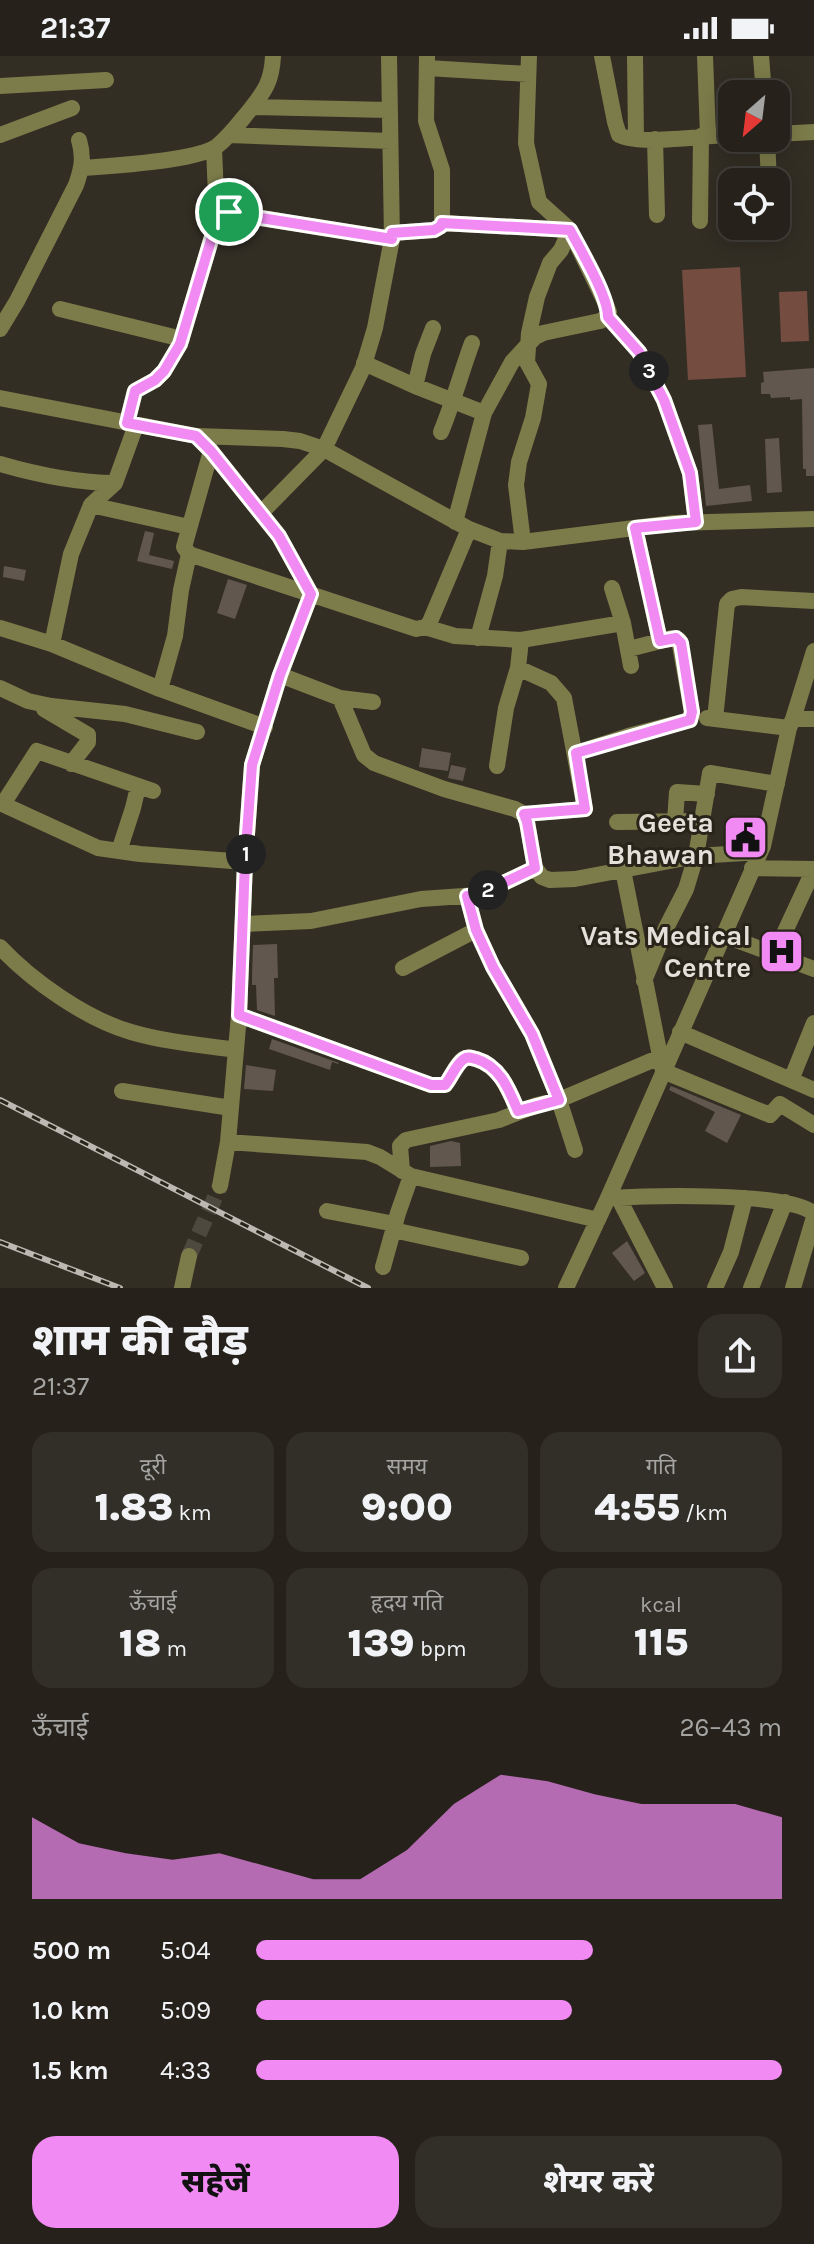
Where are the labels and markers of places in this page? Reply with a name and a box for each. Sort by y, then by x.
pin [195,178,263,246]
pin: 3 [629,351,669,391]
place label: Geeta Bhawan [607,806,714,871]
public building icon: Geeta Bhawan [721,814,769,862]
pin: 1 [226,834,266,874]
pin: 2 [468,870,508,910]
place label: Vats Medical Centre [581,919,751,984]
hospital icon: Vats Medical Centre [758,927,806,975]

